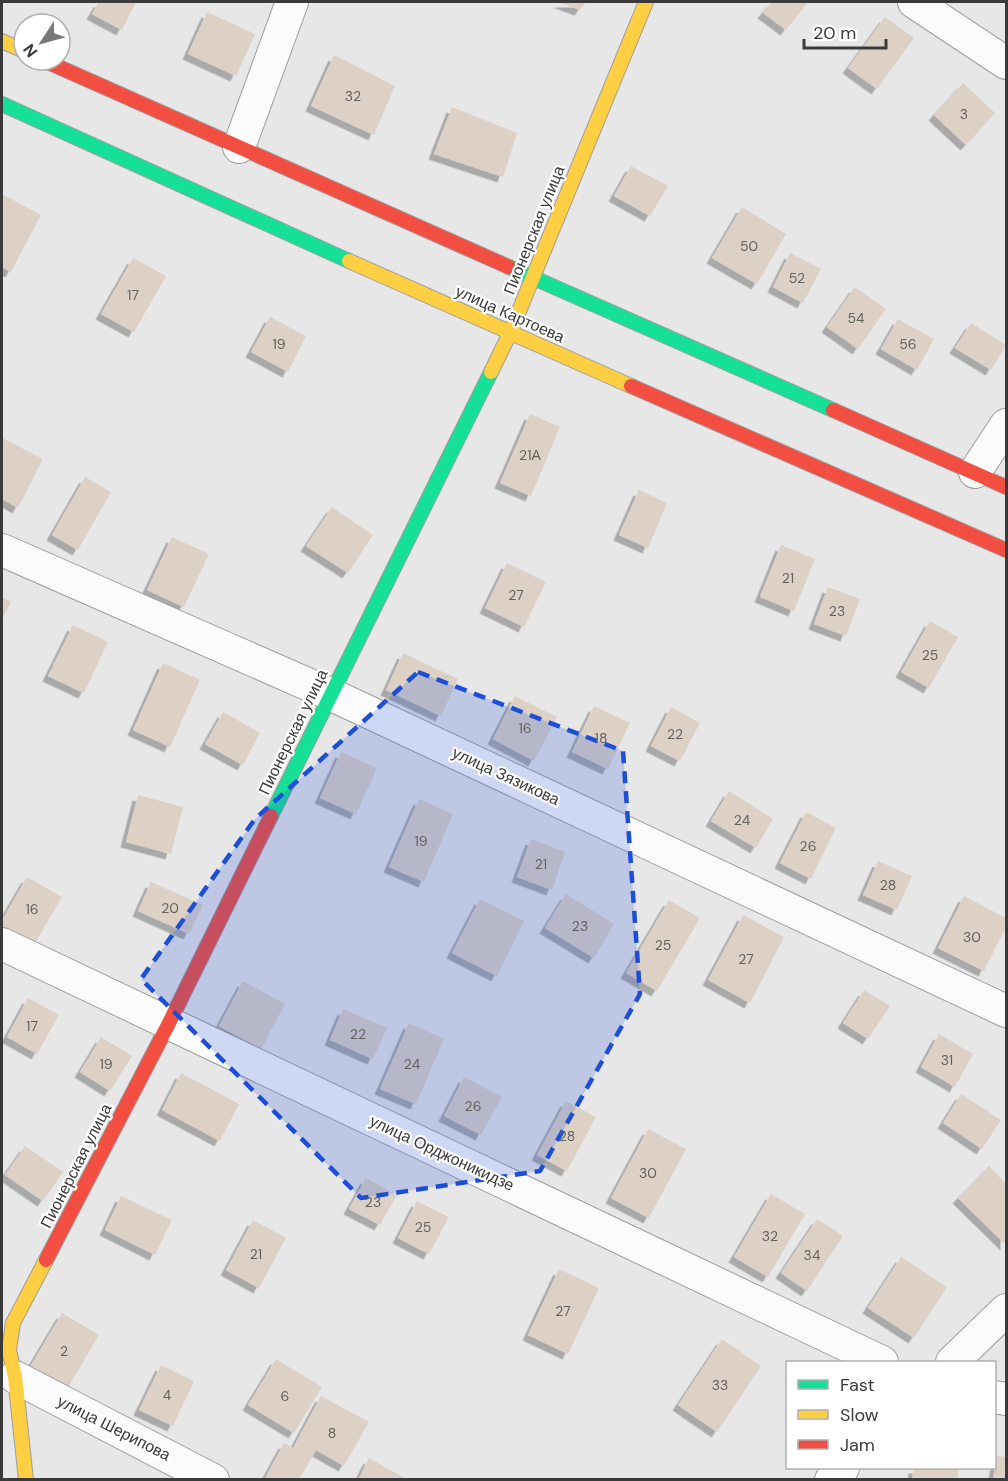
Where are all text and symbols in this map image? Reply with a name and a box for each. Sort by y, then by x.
north arrow [12,12,72,72]
scale bar [804,12,886,50]
text: 20 m [813,21,856,45]
text: N [18,40,42,61]
house number: 32 [345,87,361,105]
house number: 3 [960,105,968,123]
street label: Пионерская улица [499,162,569,298]
house number: 50 [740,237,758,255]
house number: 52 [789,269,805,287]
street label: улица Картоева [452,281,568,347]
house number: 17 [127,286,139,304]
house number: 54 [847,309,865,327]
house number: 19 [272,335,286,353]
house number: 56 [899,335,917,353]
house number: 21А [519,446,542,464]
house number: 21 [782,569,794,587]
house number: 27 [508,586,524,604]
house number: 23 [829,602,845,620]
house number: 25 [922,646,938,664]
street label: Пионерская улица [254,666,333,798]
house number: 16 [518,719,532,737]
house number: 22 [667,725,683,743]
house number: 18 [595,729,607,747]
street label: улица Зязикова [449,742,563,810]
house number: 24 [734,811,751,829]
house number: 19 [414,832,428,850]
house number: 26 [800,837,816,855]
house number: 21 [535,855,547,873]
house number: 28 [880,876,896,894]
house number: 20 [161,899,179,917]
house number: 16 [25,900,39,918]
house number: 23 [572,917,588,935]
house number: 30 [963,928,981,946]
house number: 25 [655,936,671,954]
house number: 27 [738,950,754,968]
house number: 17 [26,1017,38,1035]
house number: 22 [350,1025,366,1043]
house number: 31 [941,1051,953,1069]
house number: 19 [99,1055,113,1073]
house number: 24 [404,1055,421,1073]
house number: 26 [465,1097,481,1115]
street label: Пионерская улица [36,1100,117,1232]
street label: улица Орджоникидзе [366,1110,518,1196]
house number: 28 [559,1127,575,1145]
house number: 30 [639,1164,657,1182]
house number: 23 [365,1193,381,1211]
house number: 25 [415,1218,431,1236]
house number: 32 [762,1227,778,1245]
house number: 21 [250,1245,262,1263]
house number: 34 [804,1246,821,1264]
house number: 27 [555,1302,571,1320]
house number: 2 [60,1342,68,1360]
legend [786,1361,996,1469]
text: Fast [840,1373,875,1397]
house number: 33 [712,1376,728,1394]
house number: 4 [163,1386,172,1404]
house number: 6 [281,1387,289,1405]
street label: улица Шерипова [54,1390,174,1466]
text: Slow [840,1403,879,1427]
house number: 8 [328,1424,336,1442]
text: Jam [840,1433,875,1457]

